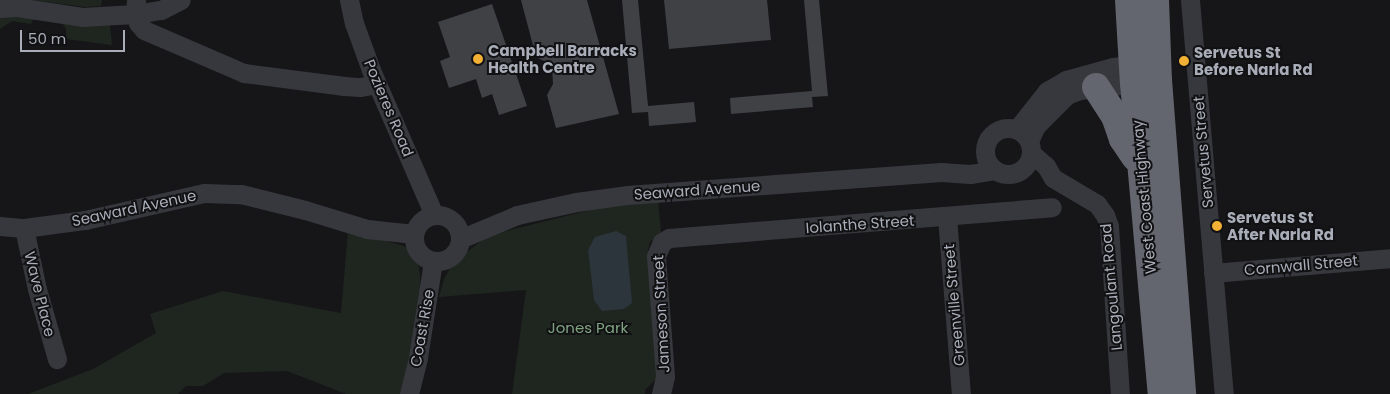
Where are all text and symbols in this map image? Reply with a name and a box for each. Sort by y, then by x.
scale bar [22,20,128,52]
text: 50 m [28,28,66,49]
place label: Campbell Barracks Health Centre [488,41,637,76]
place label: Servetus St Before Narla Rd [1194,43,1313,78]
marker: Campbell Barracks Health Centre [472,53,484,65]
marker: Servetus St Before Narla Rd [1178,55,1190,67]
street label: Pozieres Road [360,57,418,159]
street label: Servetus Street [1189,95,1217,209]
street label: West Coast Highway [1128,119,1160,275]
street label: Seaward Avenue [633,177,761,203]
street label: Seaward Avenue [70,186,198,230]
place label: Servetus St After Narla Rd [1227,208,1334,243]
street label: Iolanthe Street [805,211,915,237]
marker: Servetus St After Narla Rd [1211,220,1223,232]
street label: Langoulant Road [1096,223,1126,351]
street label: Greenville Street [940,243,968,367]
street label: Wave Place [21,249,59,339]
street label: Cornwall Street [1243,251,1359,279]
street label: Jameson Street [649,255,673,373]
street label: Coast Rise [406,288,438,368]
park label: Jones Park [548,319,628,337]

